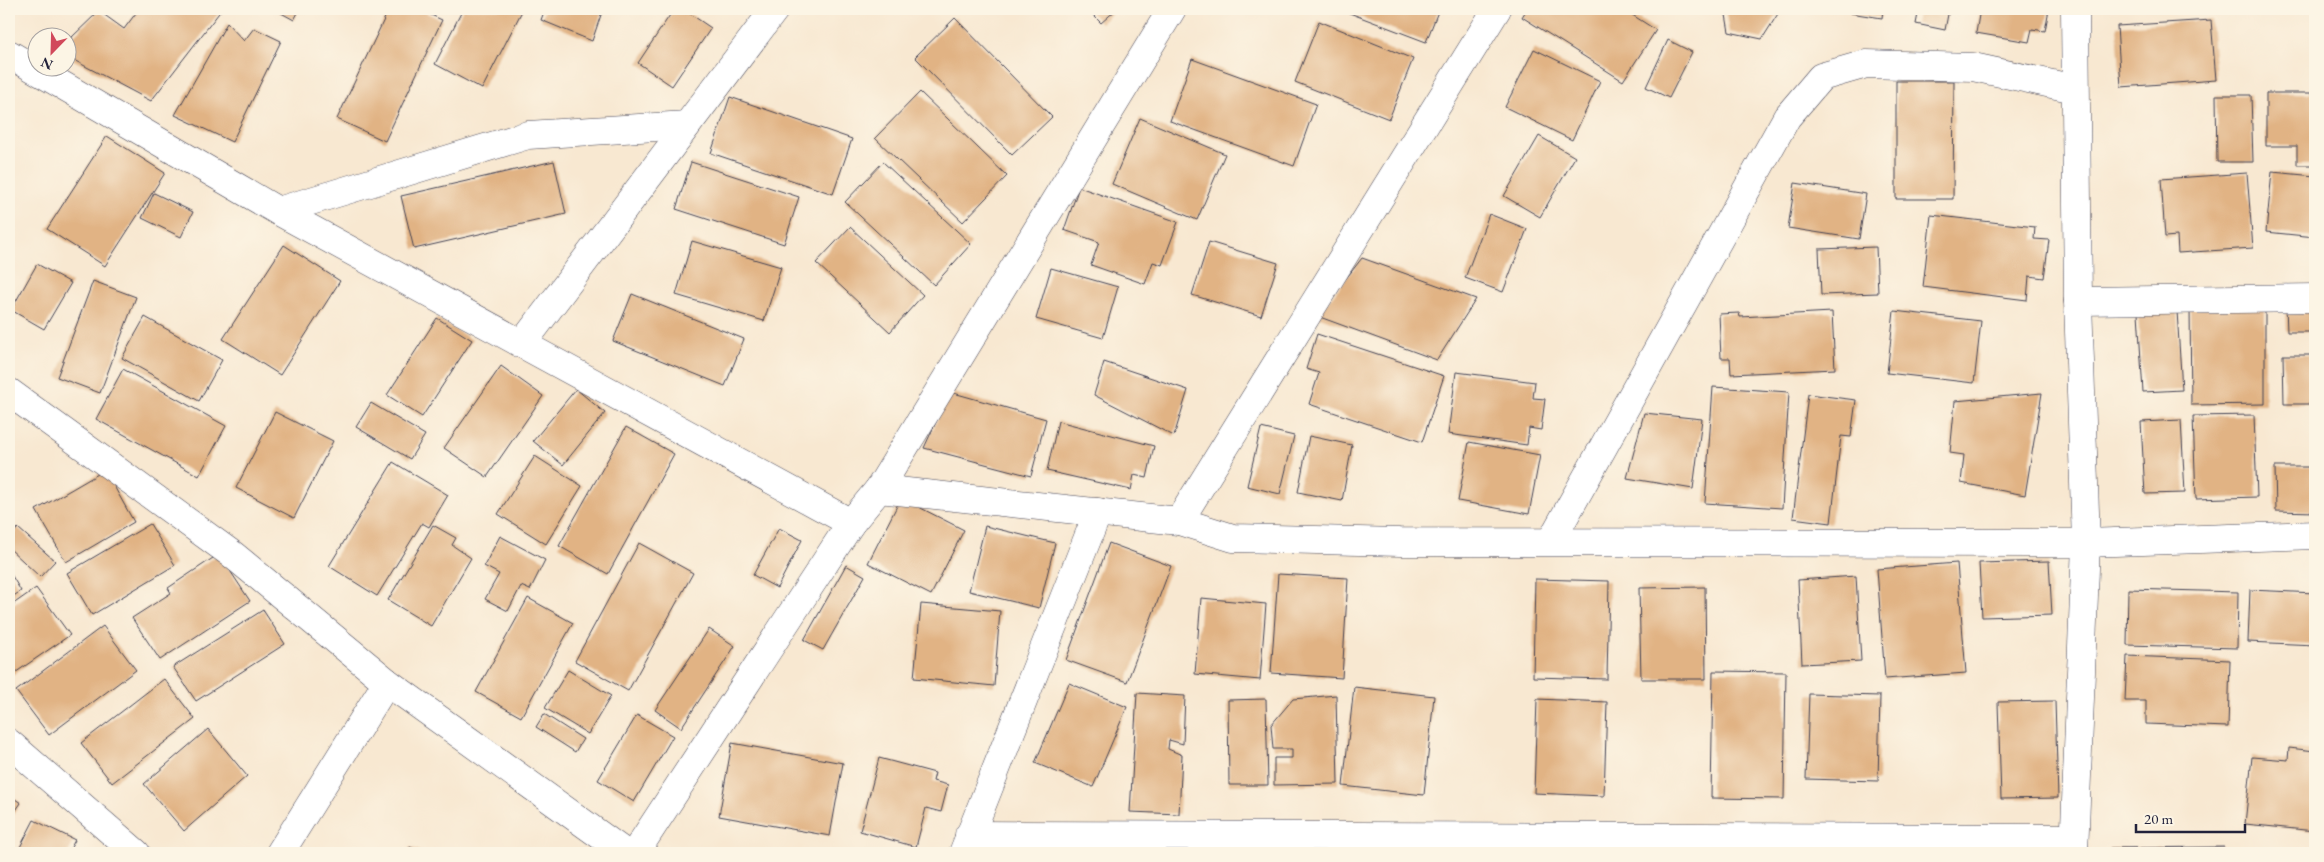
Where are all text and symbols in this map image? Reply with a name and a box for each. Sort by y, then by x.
north arrow [28,28,78,78]
text: N [38,53,56,74]
scale bar [2136,802,2245,834]
text: 20 m [2144,809,2173,828]

